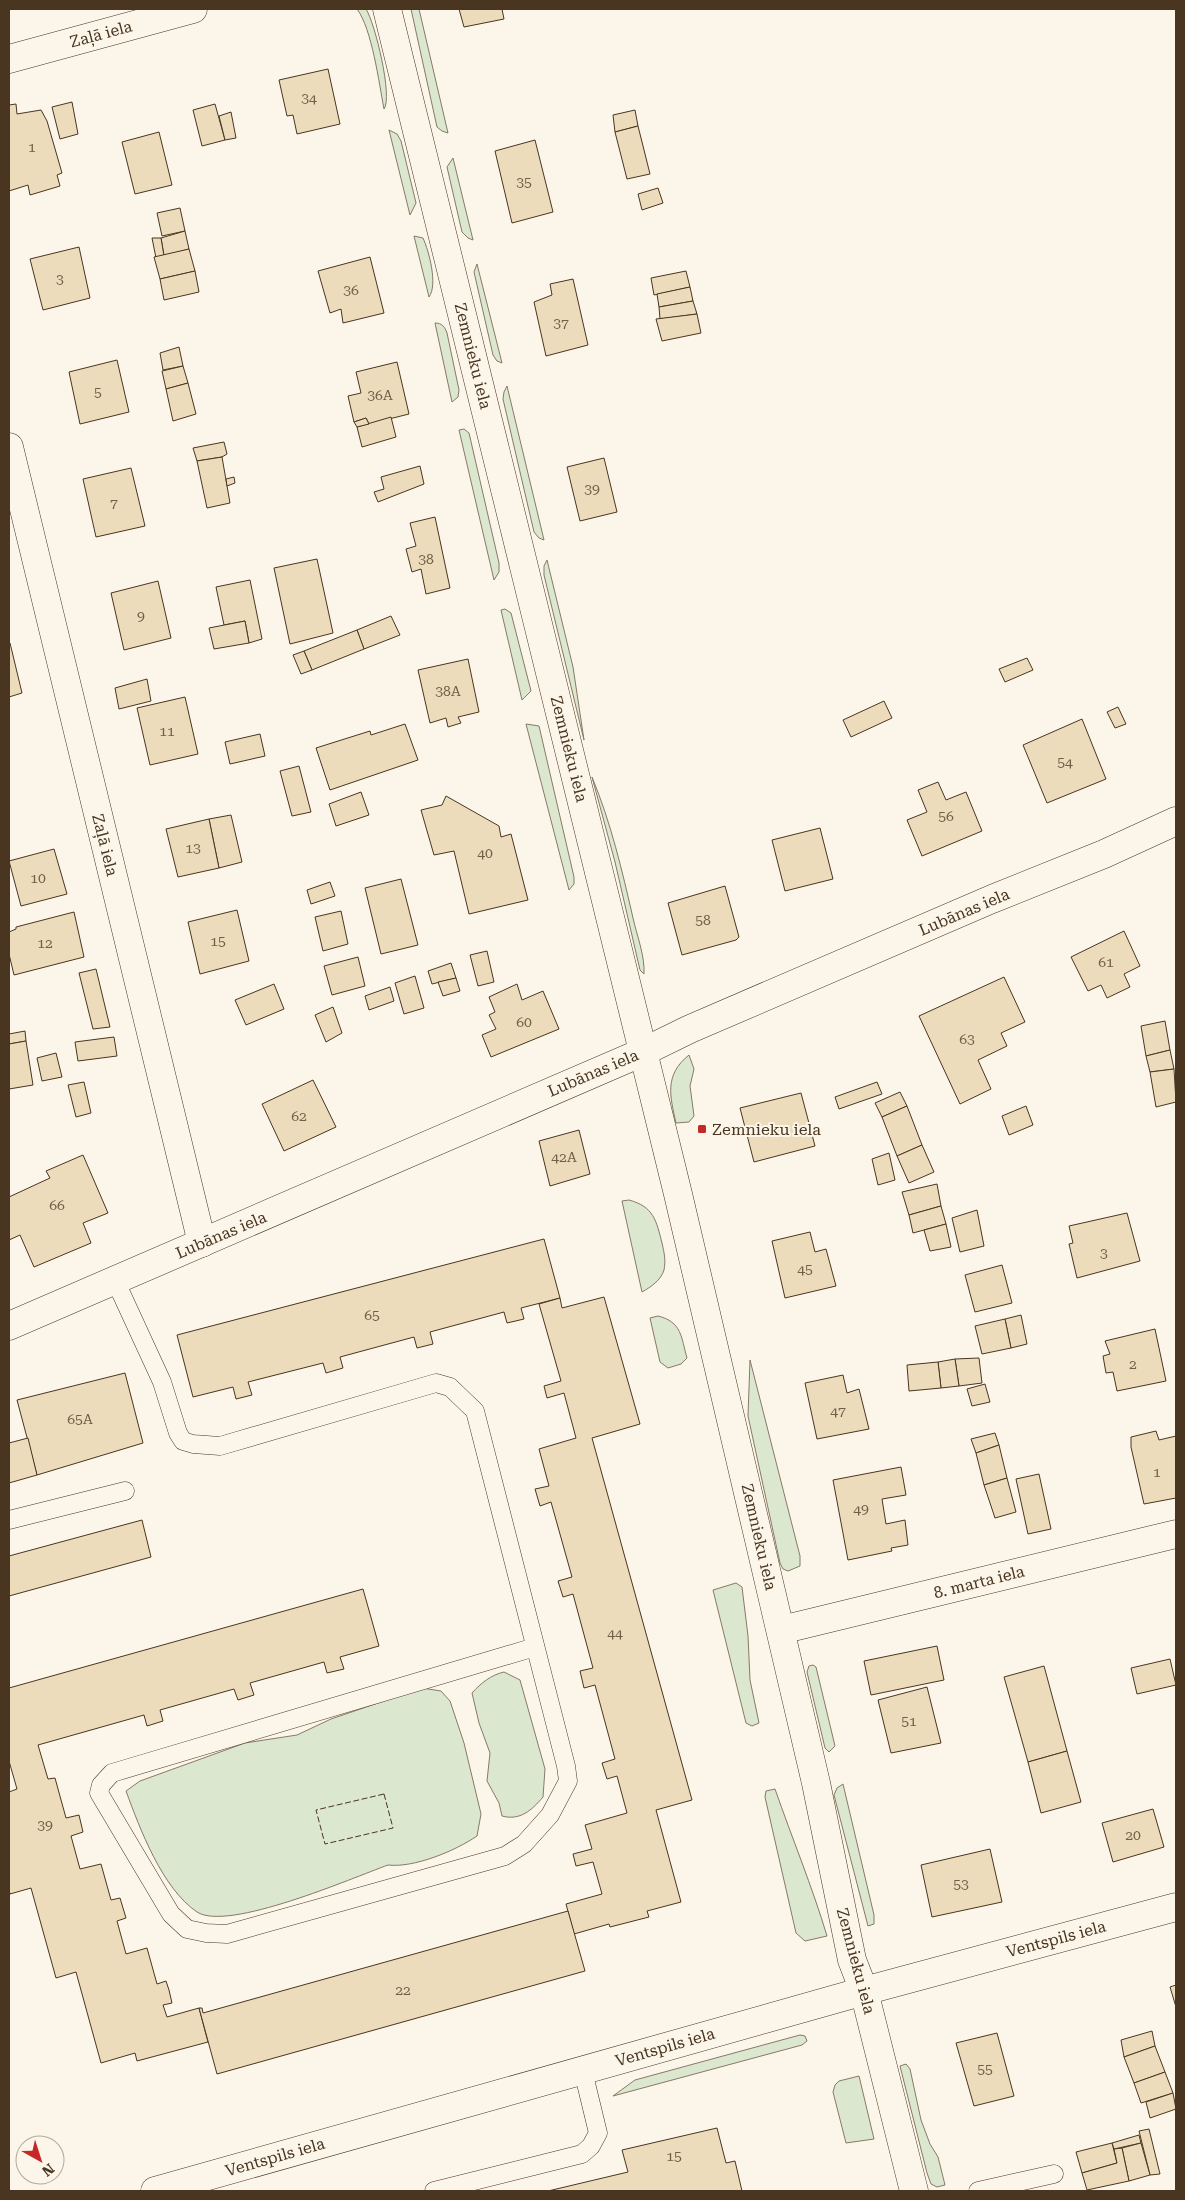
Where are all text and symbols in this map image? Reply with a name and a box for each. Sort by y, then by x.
street label: Zaļā iela [68,16,135,52]
house number: 34 [301,90,317,106]
house number: 1 [28,139,36,155]
house number: 35 [516,174,532,190]
house number: 3 [56,271,64,287]
house number: 36 [343,282,359,298]
street label: Zemnieku iela [451,301,495,411]
house number: 37 [553,315,569,331]
house number: 5 [94,384,102,400]
house number: 36A [367,387,393,403]
house number: 39 [584,481,600,497]
house number: 7 [110,495,118,511]
house number: 38 [418,551,434,567]
house number: 9 [137,608,145,624]
house number: 38A [435,683,461,699]
street label: Zemnieku iela [547,694,591,804]
house number: 11 [159,723,175,739]
house number: 54 [1057,754,1073,770]
house number: 56 [938,808,954,824]
street label: Zaļā iela [87,812,122,879]
house number: 13 [185,840,201,856]
house number: 40 [477,845,493,861]
house number: 10 [30,870,46,886]
street label: Lubānas iela [916,884,1013,940]
house number: 58 [695,912,711,928]
house number: 15 [210,933,226,949]
house number: 12 [37,935,53,951]
house number: 61 [1098,954,1114,970]
house number: 60 [516,1014,532,1030]
house number: 63 [959,1031,975,1047]
street label: Lubānas iela [545,1045,642,1101]
house number: 62 [291,1108,307,1124]
place label: Zemnieku iela [712,1120,821,1139]
marker: Zemnieku iela [696,1123,708,1135]
house number: 42A [551,1149,577,1165]
house number: 66 [49,1197,65,1213]
street label: Lubānas iela [173,1207,270,1263]
house number: 3 [1100,1245,1108,1261]
house number: 45 [797,1261,813,1277]
house number: 65 [364,1307,380,1323]
house number: 2 [1129,1356,1137,1372]
house number: 47 [830,1403,846,1419]
house number: 65A [67,1411,93,1427]
house number: 1 [1153,1464,1161,1480]
street label: Zemnieku iela [737,1482,781,1593]
house number: 49 [853,1501,869,1517]
street label: 8. marta iela [932,1561,1027,1602]
house number: 44 [607,1625,623,1641]
house number: 51 [901,1713,917,1729]
house number: 39 [37,1817,53,1833]
house number: 20 [1125,1827,1141,1843]
house number: 53 [953,1876,969,1892]
street label: Zemnieku iela [833,1906,879,2016]
street label: Ventspils iela [1004,1916,1108,1961]
house number: 22 [395,1982,411,1998]
street label: Ventspils iela [613,2024,717,2070]
house number: 55 [977,2061,993,2077]
street label: Ventspils iela [223,2134,327,2180]
north arrow [15,2135,65,2185]
house number: 15 [666,2148,682,2164]
text: N [39,2160,57,2180]

